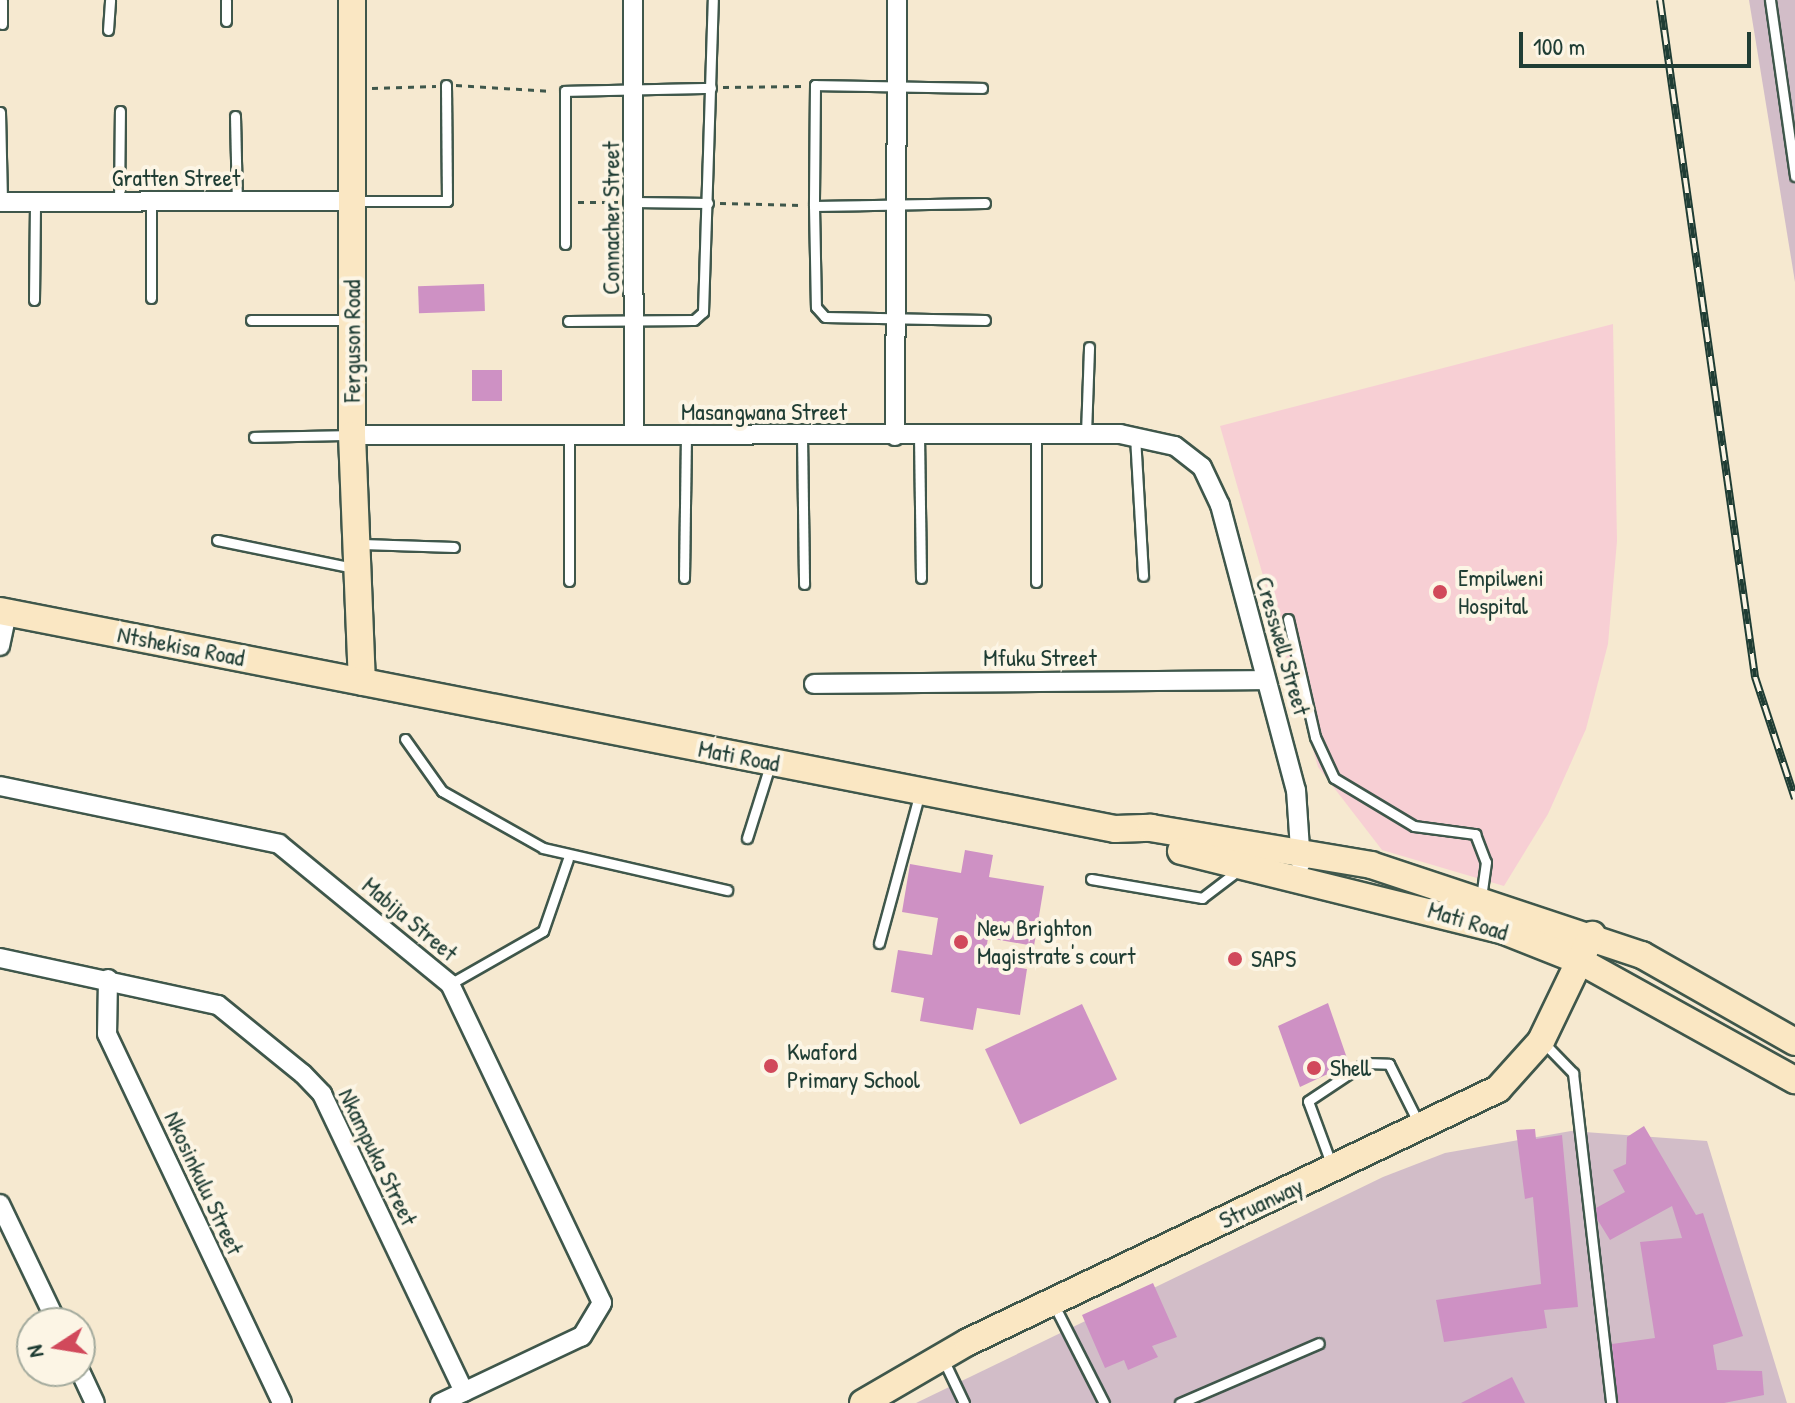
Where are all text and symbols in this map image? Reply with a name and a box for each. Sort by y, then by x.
scale bar [1523,16,1755,66]
text: 100 m [1533,30,1585,62]
street label: Connacher Street [597,141,625,295]
street label: Gratten Street [112,164,240,192]
street label: Ferguson Road [338,280,366,402]
street label: Masangwana Street [681,398,847,426]
place label: Empilweni Hospital [1458,564,1544,620]
street label: Cresswell Street [1249,573,1317,719]
marker: Empilweni Hospital [1429,581,1451,603]
street label: Ntshekisa Road [115,620,247,672]
street label: Mfuku Street [983,644,1097,672]
street label: Mati Road [696,734,782,778]
street label: Mabija Street [357,871,463,967]
street label: Mati Road [1424,895,1512,947]
place label: New Brighton Magistrate's court [977,914,1135,970]
marker: New Brighton Magistrate's court [952,933,970,951]
place label: SAPS [1251,945,1296,973]
marker: SAPS [1226,950,1244,968]
place label: Kwaford Primary School [787,1038,920,1094]
place label: Shell [1330,1054,1371,1082]
marker: Kwaford Primary School [762,1057,780,1075]
marker: Shell [1305,1059,1323,1077]
street label: Nkampuka Street [332,1084,424,1230]
street label: Nkosinkulu Street [158,1107,250,1259]
street label: Struanway [1215,1171,1307,1235]
north arrow [16,1307,96,1387]
text: N [19,1343,50,1360]

